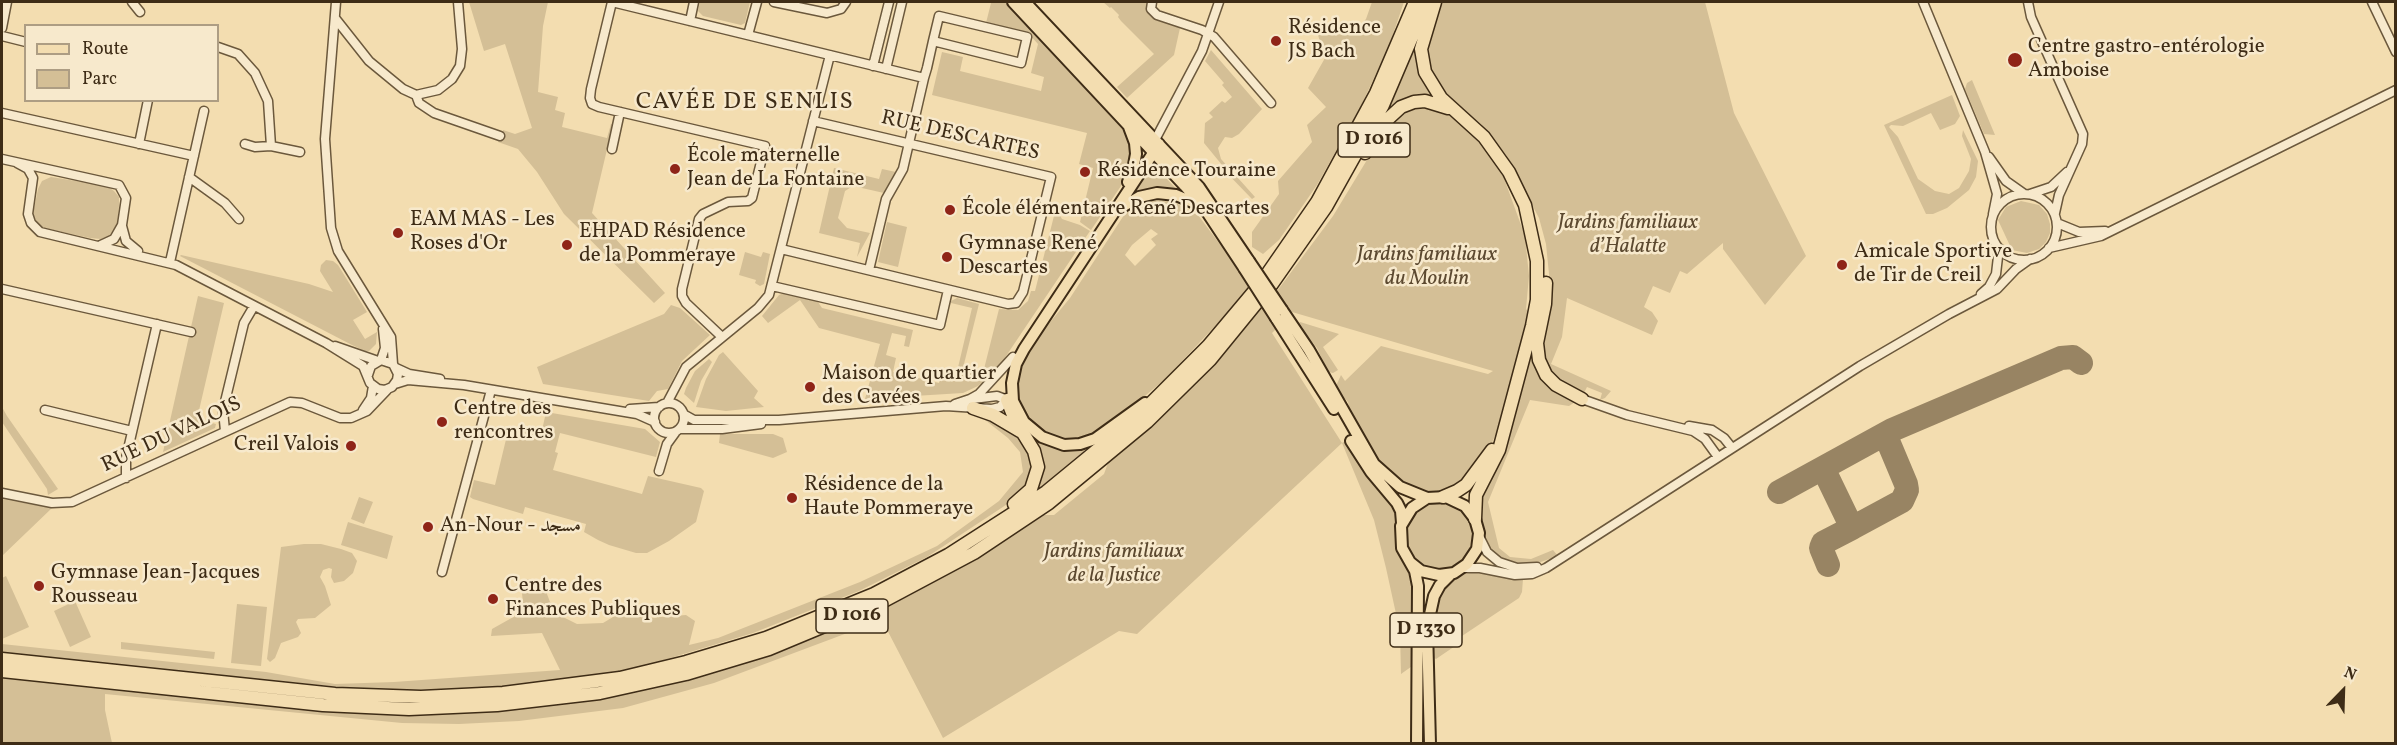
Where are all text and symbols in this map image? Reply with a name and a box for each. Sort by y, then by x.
place label: Résidence JS Bach [1288,16,1381,66]
legend [24,24,219,102]
marker: Résidence JS Bach [1269,34,1283,48]
place label: Centre gastro-entérologie Amboise [2028,35,2265,85]
text: Route [82,37,128,62]
marker: Centre gastro-entérologie Amboise [2006,51,2024,69]
text: Parc [82,67,117,92]
district label: CAVÉE DE SENLIS [636,90,854,118]
street label: RUE DESCARTES [878,107,1042,167]
road number: D 1016 [1338,123,1410,157]
place label: École maternelle Jean de La Fontaine [687,144,865,194]
place label: Résidence Touraine [1097,159,1276,185]
marker: École maternelle Jean de La Fontaine [668,162,682,176]
marker: Résidence Touraine [1078,165,1092,179]
place label: École élémentaire René Descartes [962,197,1269,223]
marker: École élémentaire René Descartes [943,203,957,217]
place label: EAM MAS - Les Roses d'Or [410,208,555,258]
park label: Jardins familiaux d’Halatte [1558,211,1698,261]
place label: EHPAD Résidence de la Pommeraye [579,220,746,270]
marker: EAM MAS - Les Roses d'Or [391,226,405,240]
place label: Gymnase René Descartes [959,232,1097,282]
marker: EHPAD Résidence de la Pommeraye [560,238,574,252]
place label: Amicale Sportive de Tir de Creil [1854,240,2012,290]
park label: Jardins familiaux du Moulin [1357,243,1497,293]
marker: Gymnase René Descartes [940,250,954,264]
marker: Amicale Sportive de Tir de Creil [1835,258,1849,272]
place label: Maison de quartier des Cavées [822,362,996,412]
marker: Maison de quartier des Cavées [803,380,817,394]
street label: RUE DU VALOIS [98,393,246,479]
place label: Centre des rencontres [454,397,553,447]
marker: Centre des rencontres [435,415,449,429]
place label: Creil Valois [234,433,339,459]
marker: Creil Valois [344,439,358,453]
place label: Résidence de la Haute Pommeraye [804,473,973,523]
marker: Résidence de la Haute Pommeraye [785,491,799,505]
place label: An-Nour - مسجد [440,514,581,540]
marker: An-Nour - مسجد [421,520,435,534]
park label: Jardins familiaux de la Justice [1044,540,1184,590]
place label: Gymnase Jean-Jacques Rousseau [51,561,260,611]
place label: Centre des Finances Publiques [505,574,681,624]
marker: Gymnase Jean-Jacques Rousseau [32,579,46,593]
marker: Centre des Finances Publiques [486,592,500,606]
road number: D 1016 [816,599,888,633]
road number: D 1330 [1390,613,1462,647]
north arrow [2313,661,2373,721]
text: N [2340,662,2360,687]

